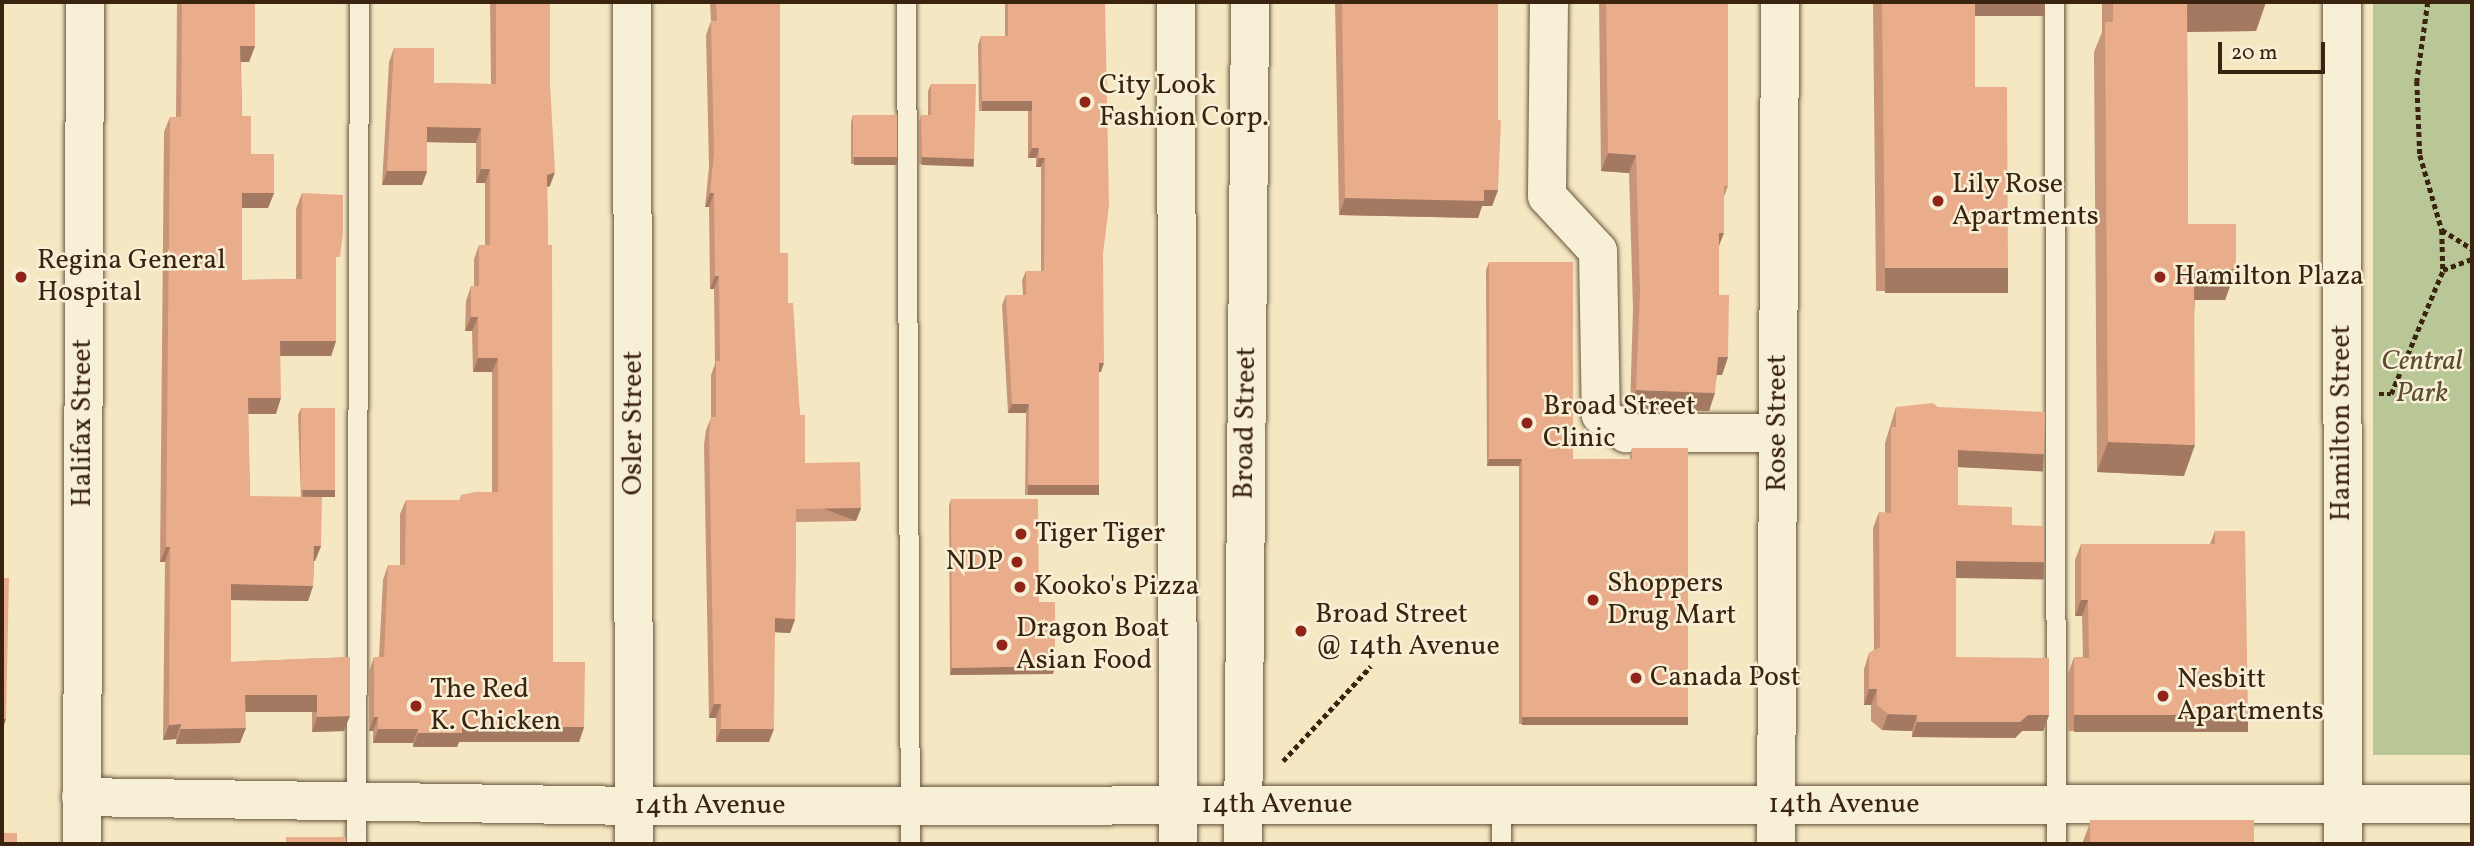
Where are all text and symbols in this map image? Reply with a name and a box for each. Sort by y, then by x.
scale bar [2222,28,2329,72]
text: 20 m [2231,39,2277,68]
place label: City Look Fashion Corp. [1099,69,1269,135]
marker: City Look Fashion Corp. [1077,94,1093,110]
place label: Lily Rose Apartments [1952,168,2099,234]
marker: Lily Rose Apartments [1930,193,1946,209]
place label: Regina General Hospital [37,244,226,310]
place label: Hamilton Plaza [2174,260,2364,294]
marker: Regina General Hospital [11,267,31,287]
marker: Hamilton Plaza [2152,269,2168,285]
street label: Hamilton Street [2325,325,2359,521]
street label: Halifax Street [66,339,100,507]
park label: Central Park [2381,345,2463,411]
street label: Broad Street [1228,346,1264,500]
street label: Osler Street [617,351,651,495]
street label: Rose Street [1761,354,1795,492]
place label: Broad Street Clinic [1543,390,1696,456]
marker: Broad Street Clinic [1517,413,1537,433]
place label: Tiger Tiger [1035,517,1166,551]
marker: Tiger Tiger [1013,526,1029,542]
place label: NDP [946,545,1003,579]
marker: NDP [1009,554,1025,570]
place label: Shoppers Drug Mart [1607,567,1736,633]
place label: Kooko's Pizza [1034,570,1200,604]
marker: Kooko's Pizza [1012,579,1028,595]
marker: Shoppers Drug Mart [1585,592,1601,608]
place label: Broad Street @ 14th Avenue [1315,598,1500,664]
place label: Dragon Boat Asian Food [1016,612,1169,678]
marker: Broad Street @ 14th Avenue [1293,623,1309,639]
marker: Dragon Boat Asian Food [994,637,1010,653]
place label: Canada Post [1650,661,1801,695]
place label: Nesbitt Apartments [2177,663,2324,729]
marker: Canada Post [1628,670,1644,686]
place label: The Red K. Chicken [430,673,561,739]
marker: Nesbitt Apartments [2155,688,2171,704]
marker: The Red K. Chicken [408,698,424,714]
street label: 14th Avenue [1201,788,1353,822]
street label: 14th Avenue [1768,788,1920,822]
street label: 14th Avenue [634,789,786,823]

